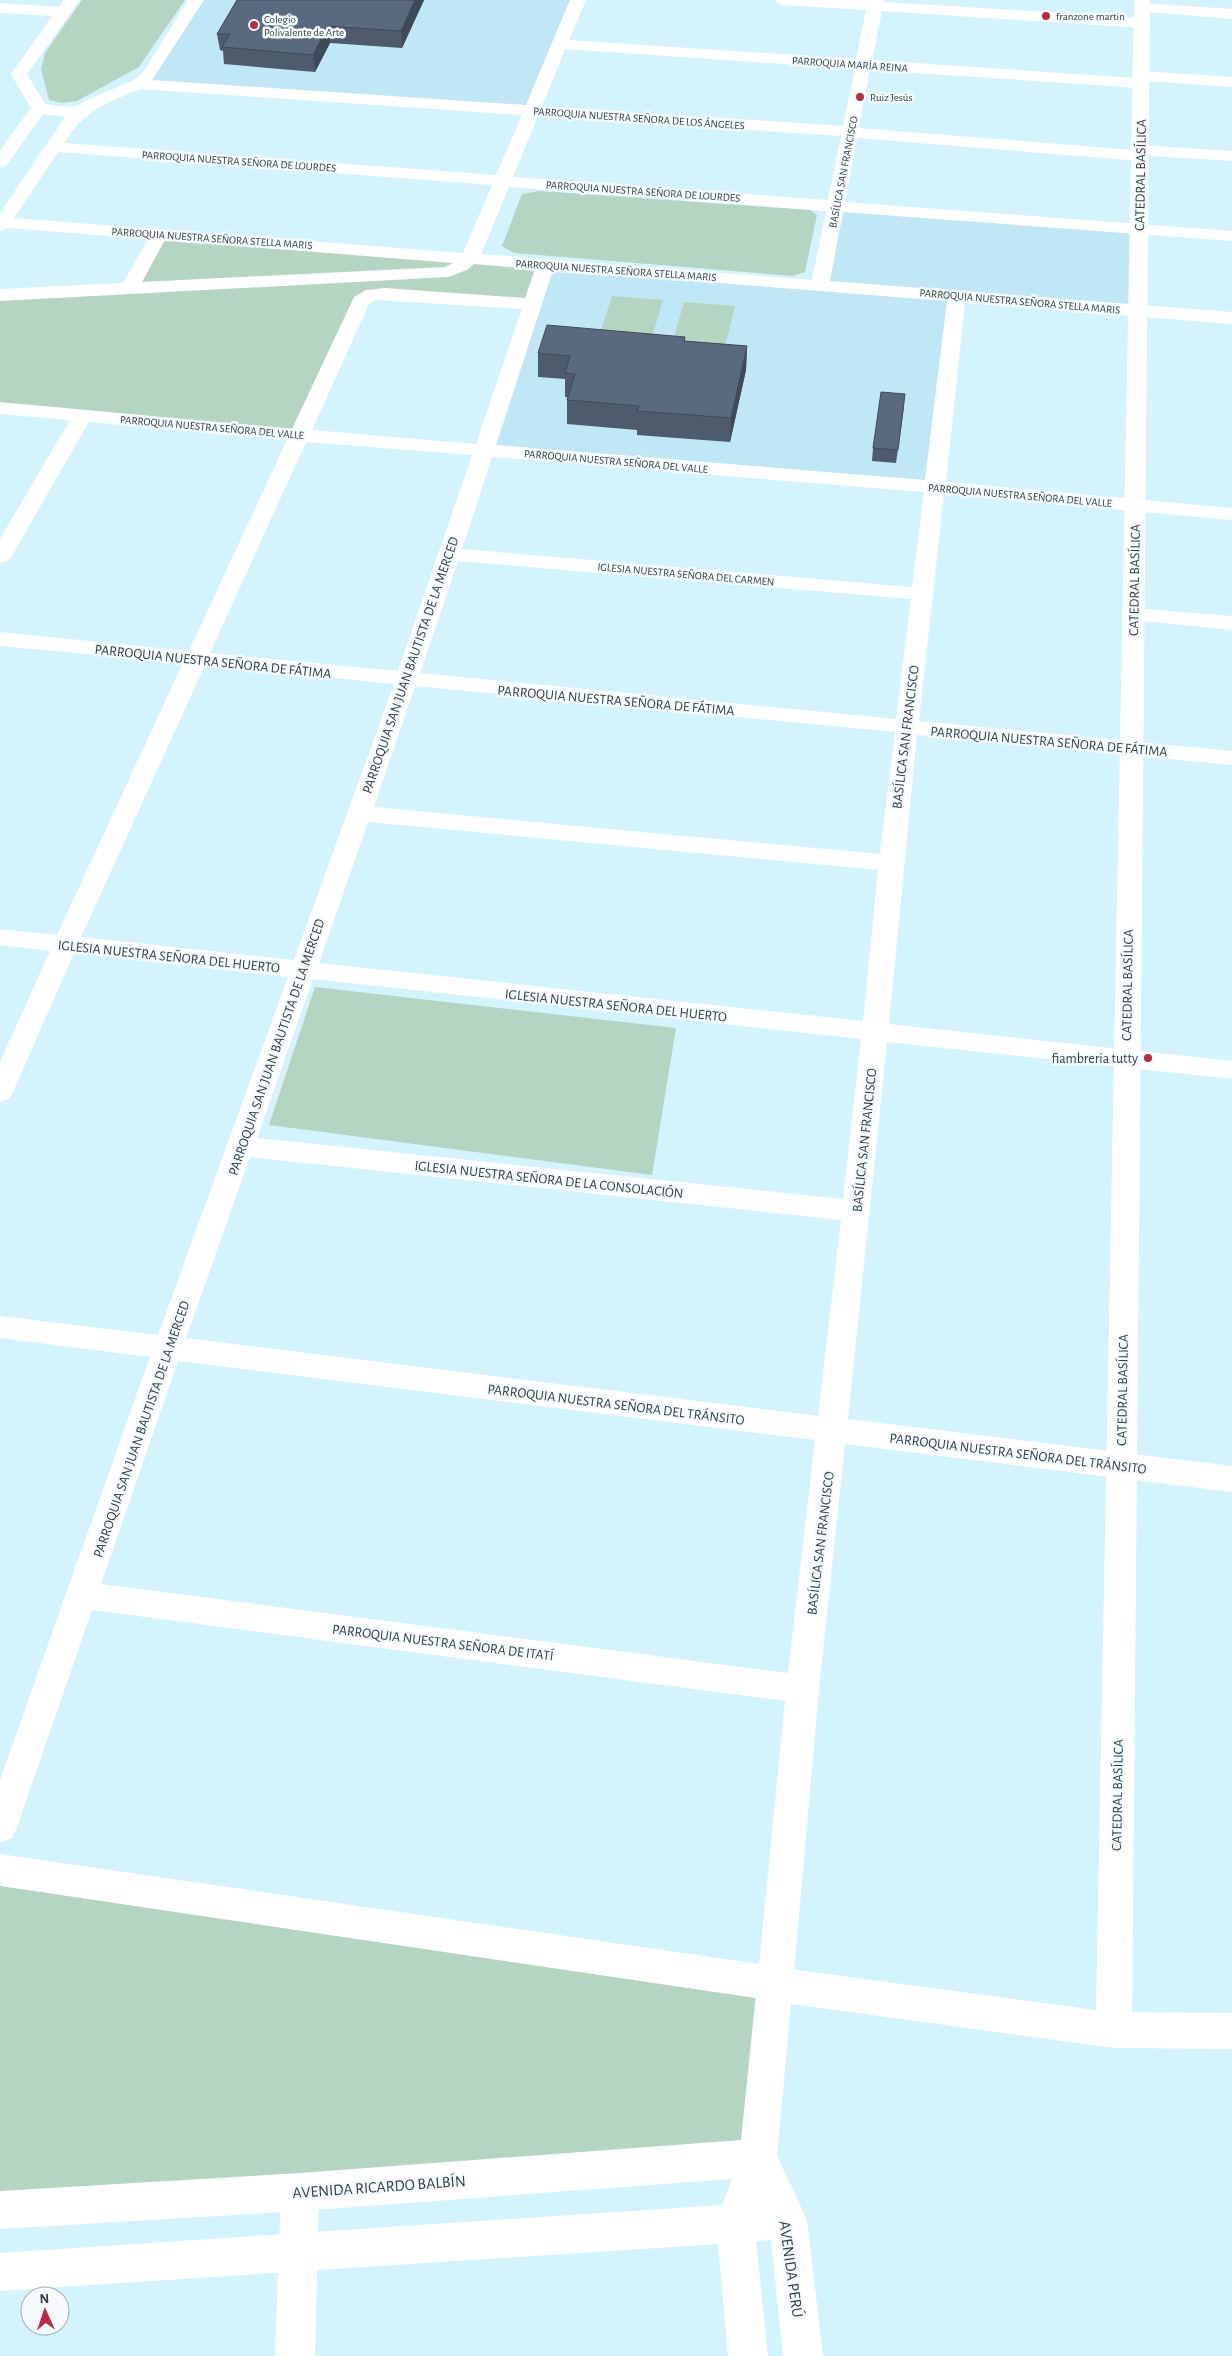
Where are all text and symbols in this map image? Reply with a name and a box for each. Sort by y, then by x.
marker: franzone martin [1040,10,1052,22]
place label: franzone martin [1056,11,1125,22]
place label: Colegio Polivalente de Arte [264,14,344,38]
marker: Colegio Polivalente de Arte [248,19,260,31]
street label: PARROQUIA MARÍA REINA [792,54,909,74]
marker: Ruiz Jesús [854,91,866,103]
place label: Ruiz Jesús [870,92,913,103]
street label: PARROQUIA NUESTRA SEÑORA DE LOS ÁNGELES [533,105,745,131]
street label: BASÍLICA SAN FRANCISCO [826,115,860,229]
street label: CATEDRAL BASÍLICA [1130,119,1149,231]
street label: PARROQUIA NUESTRA SEÑORA DE LOURDES [141,149,337,174]
street label: PARROQUIA NUESTRA SEÑORA DE LOURDES [545,179,741,204]
street label: PARROQUIA NUESTRA SEÑORA STELLA MARIS [111,226,313,251]
street label: PARROQUIA NUESTRA SEÑORA STELLA MARIS [515,258,717,283]
street label: PARROQUIA NUESTRA SEÑORA STELLA MARIS [919,287,1121,316]
street label: PARROQUIA NUESTRA SEÑORA DEL VALLE [119,414,305,441]
street label: PARROQUIA NUESTRA SEÑORA DEL VALLE [523,448,709,475]
street label: PARROQUIA NUESTRA SEÑORA DEL VALLE [927,482,1113,509]
street label: CATEDRAL BASÍLICA [1124,524,1143,636]
street label: PARROQUIA SAN JUAN BAUTISTA DE LA MERCED [360,535,462,796]
street label: IGLESIA NUESTRA SEÑORA DEL CARMEN [597,561,775,588]
street label: PARROQUIA NUESTRA SEÑORA DE FÁTIMA [94,640,332,681]
street label: BASÍLICA SAN FRANCISCO [887,664,922,810]
street label: PARROQUIA NUESTRA SEÑORA DE FÁTIMA [497,681,735,718]
street label: PARROQUIA NUESTRA SEÑORA DE FÁTIMA [930,722,1168,759]
street label: PARROQUIA SAN JUAN BAUTISTA DE LA MERCED [226,917,328,1178]
street label: CATEDRAL BASÍLICA [1117,929,1136,1041]
street label: IGLESIA NUESTRA SEÑORA DEL HUERTO [57,936,281,976]
street label: IGLESIA NUESTRA SEÑORA DEL HUERTO [504,985,728,1025]
place label: fiambreria tutty [1051,1052,1138,1066]
marker: fiambreria tutty [1142,1052,1154,1064]
street label: BASÍLICA SAN FRANCISCO [847,1067,880,1213]
street label: IGLESIA NUESTRA SEÑORA DE LA CONSOLACIÓN [414,1156,684,1201]
street label: PARROQUIA SAN JUAN BAUTISTA DE LA MERCED [91,1299,193,1560]
street label: CATEDRAL BASÍLICA [1112,1334,1131,1446]
street label: PARROQUIA NUESTRA SEÑORA DEL TRÁNSITO [487,1379,746,1428]
street label: PARROQUIA NUESTRA SEÑORA DEL TRÁNSITO [889,1428,1148,1477]
street label: BASÍLICA SAN FRANCISCO [802,1470,837,1616]
street label: PARROQUIA NUESTRA SEÑORA DE ITATÍ [331,1619,555,1664]
street label: CATEDRAL BASÍLICA [1107,1739,1126,1851]
street label: AVENIDA RICARDO BALBÍN [292,2171,466,2201]
street label: AVENIDA PERÚ [776,2219,808,2319]
north arrow [20,2286,70,2336]
text: N [39,2292,50,2306]

